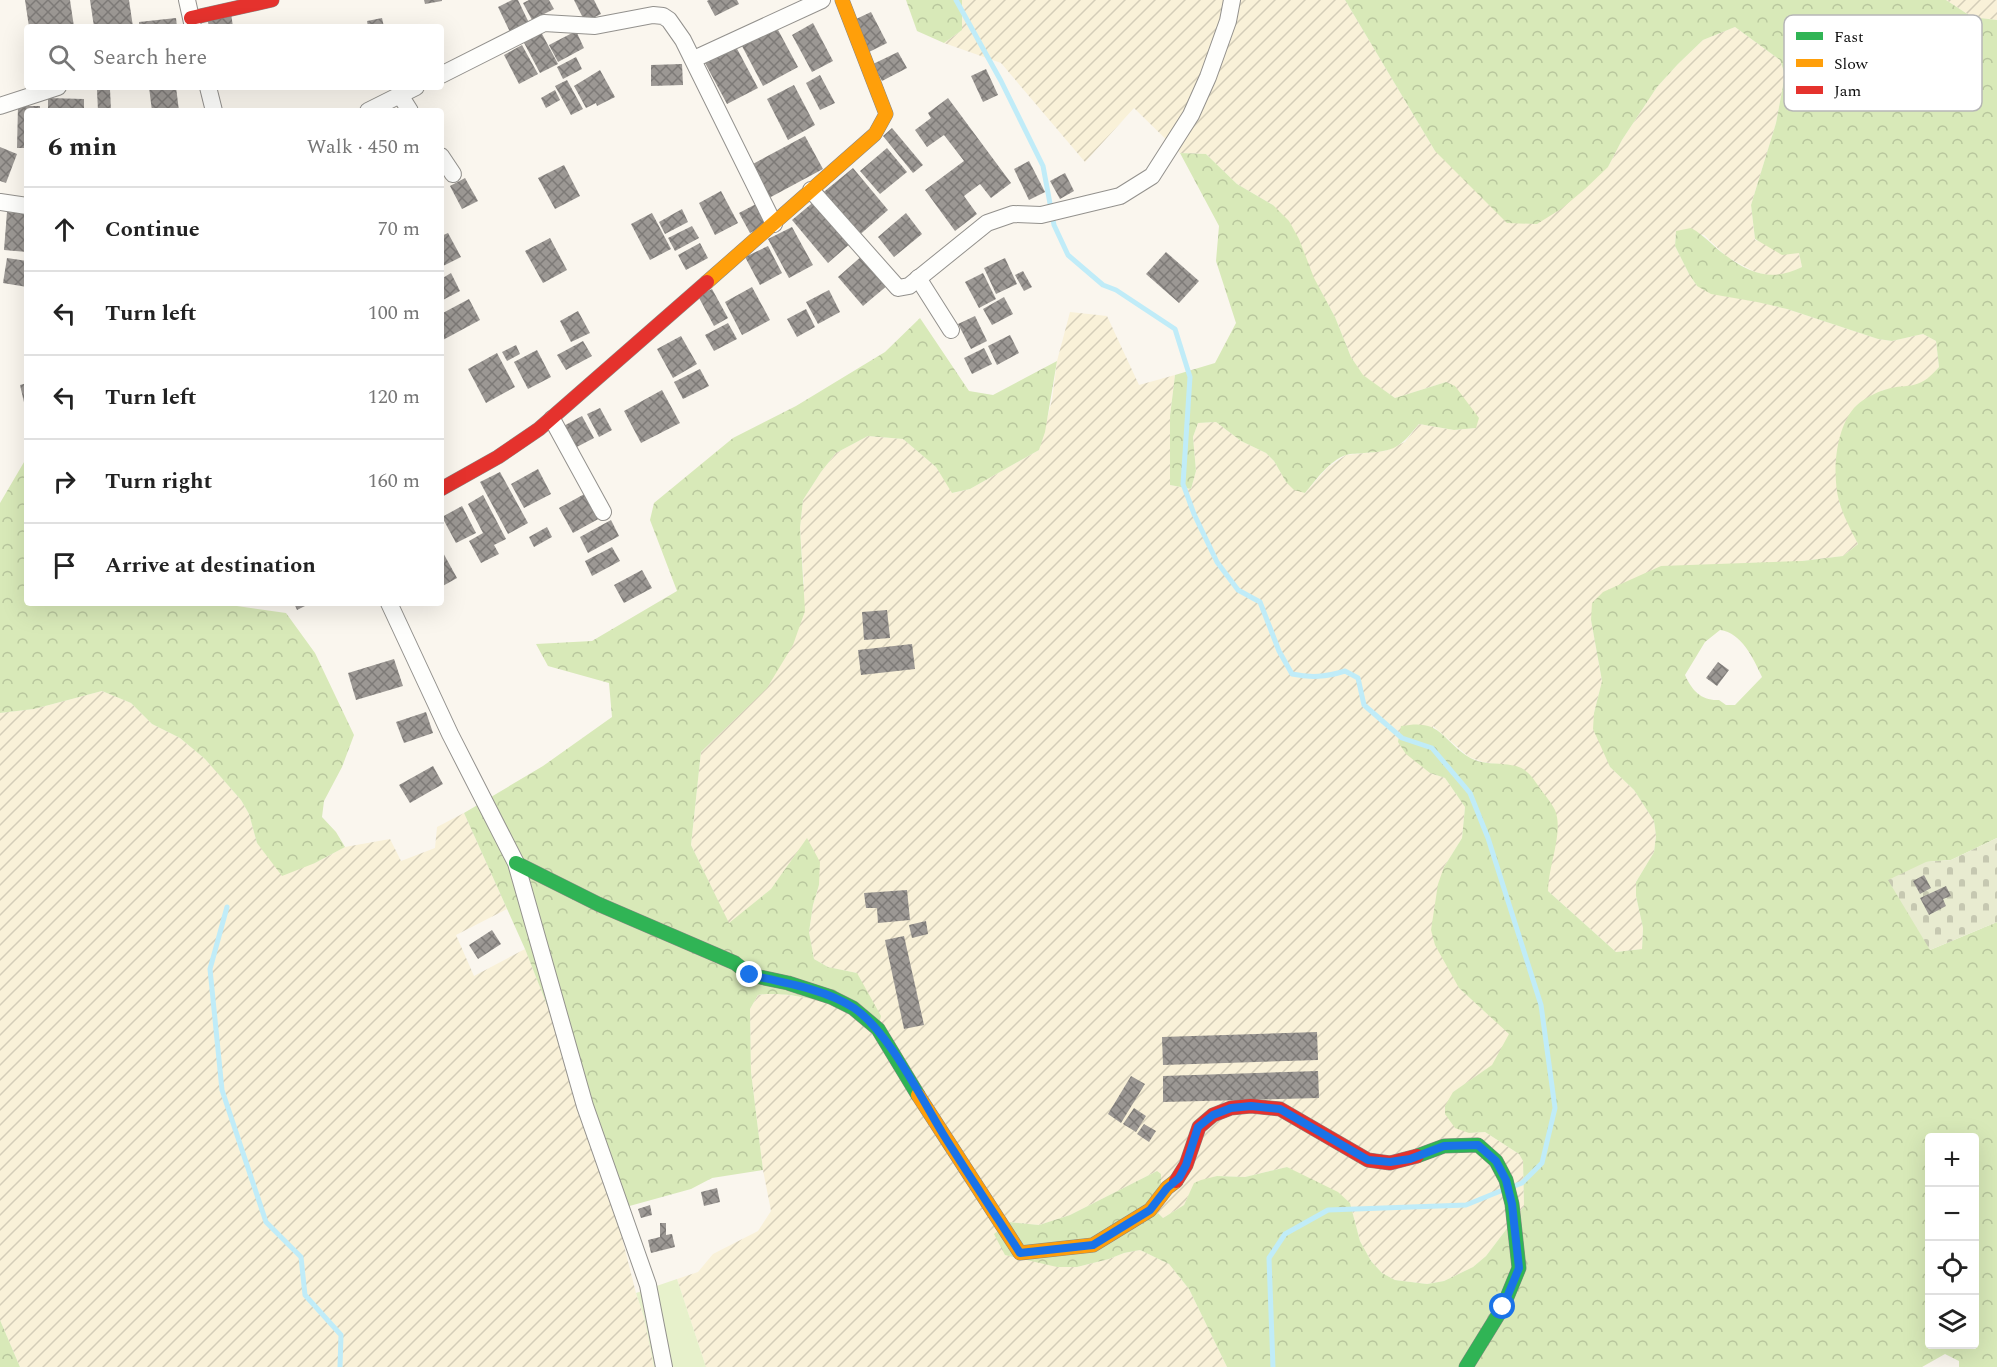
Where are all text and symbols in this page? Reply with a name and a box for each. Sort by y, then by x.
legend [1784,15,1982,111]
search box [24,24,444,90]
text: Fast [1834,25,1864,49]
icon: search [45,41,78,74]
text: Search here [93,41,207,74]
text: Slow [1834,52,1869,76]
text: Jam [1834,79,1862,103]
text: 6 min [48,127,117,167]
text: Walk · 450 m [307,132,420,162]
icon: ahead [48,213,81,246]
text: Continue [105,213,200,246]
text: 70 m [378,214,420,244]
icon: left [48,297,81,330]
text: Turn left [105,297,197,330]
text: 100 m [368,298,420,328]
icon: left [48,381,81,414]
text: Turn left [105,381,197,414]
text: 120 m [368,382,420,412]
icon: right [48,465,81,498]
text: Turn right [105,465,212,498]
text: 160 m [368,466,420,496]
icon: arrive [48,549,81,582]
text: Arrive at destination [105,549,316,582]
route end [736,961,762,987]
map controls [1925,1133,1979,1349]
button: + [1925,1133,1979,1187]
button: − [1925,1187,1979,1241]
button: locate [1925,1241,1979,1295]
route start [1489,1293,1515,1319]
button: layers [1925,1295,1979,1349]

